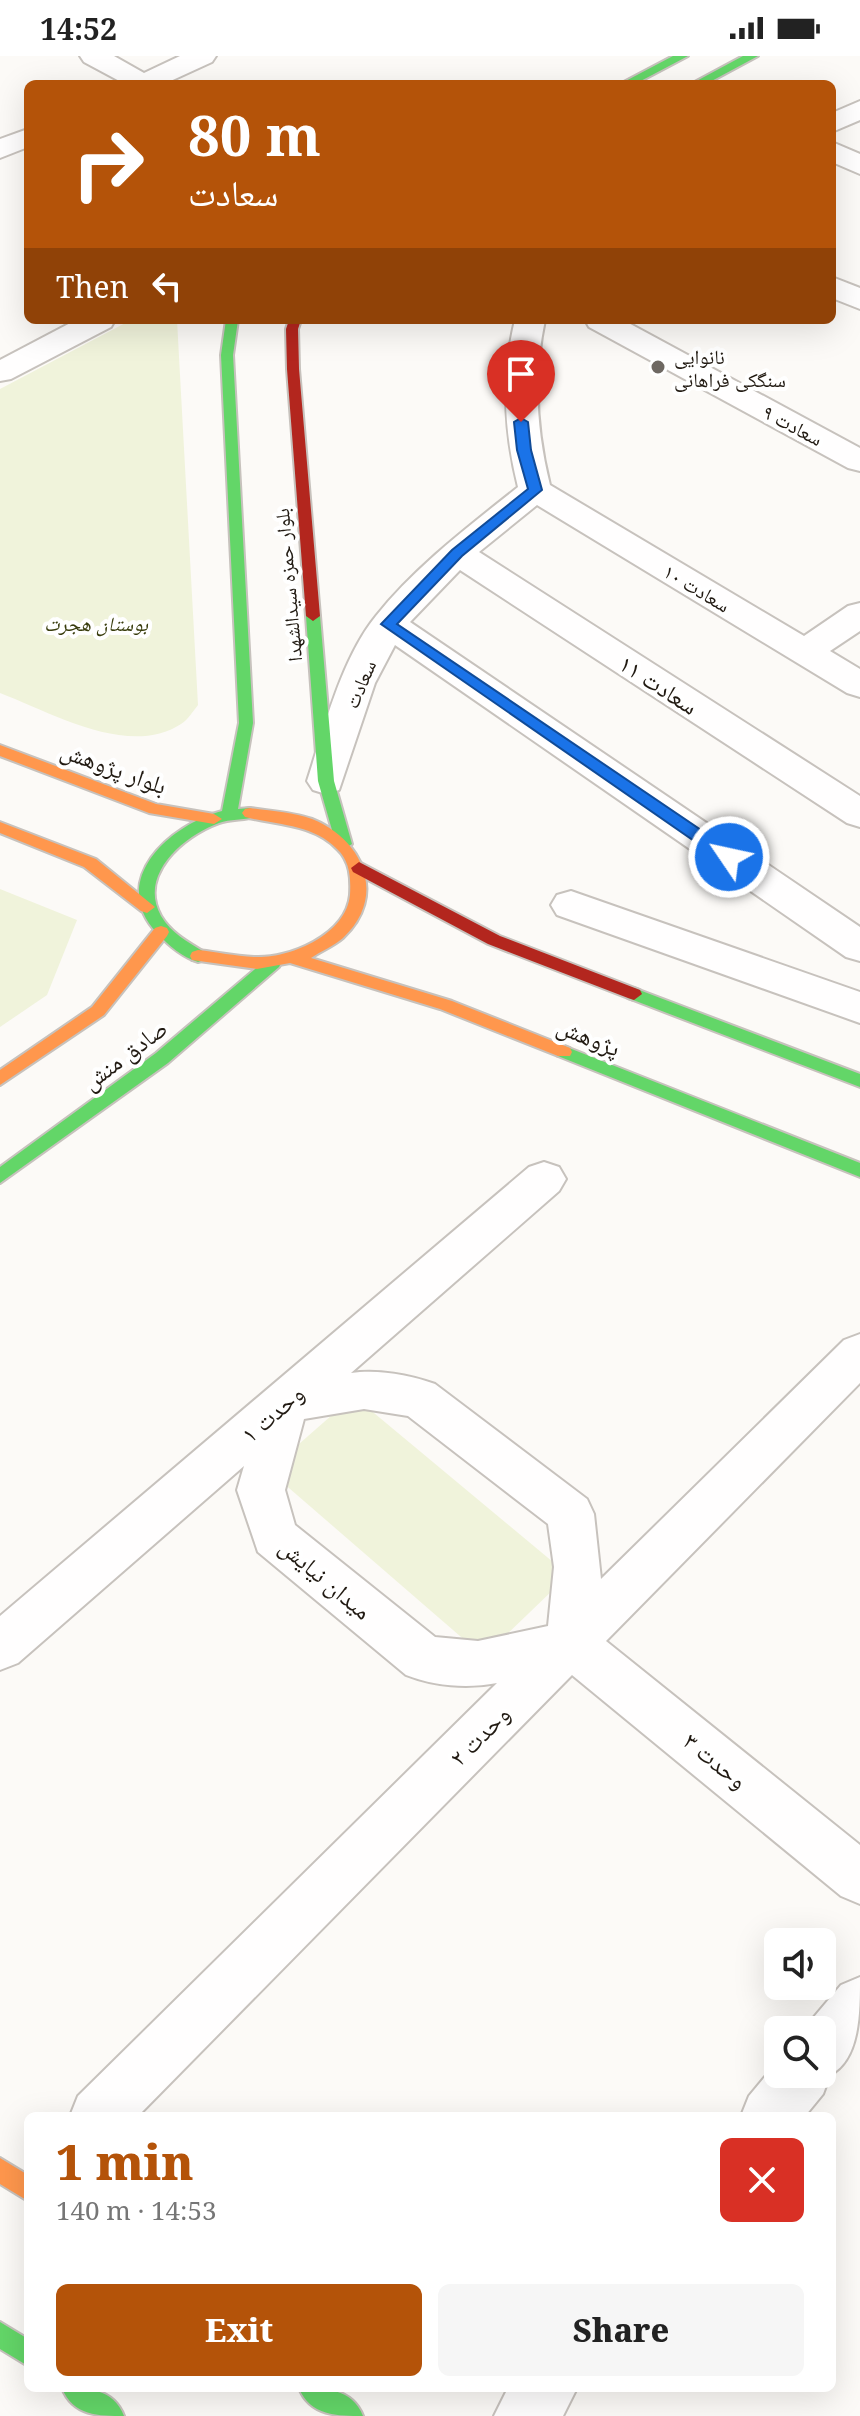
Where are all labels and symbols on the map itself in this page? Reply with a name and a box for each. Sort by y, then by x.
pin [487,340,555,422]
place label: نانوایی سنگکی فراهانی [674,343,786,393]
marker: نانوایی سنگکی فراهانی [649,358,667,376]
street label: سعادت ۹ [758,398,828,452]
street label: بلوار حمزه سیدالشهدا [268,507,308,663]
street label: سعادت ۱۰ [659,558,735,618]
park label: بوستان هجرت [44,610,149,637]
street label: سعادت ۱۱ [613,646,705,722]
street label: سعادت [338,656,382,712]
street label: بلوار پژوهش [56,733,172,801]
position arrow [687,815,771,899]
street label: پژوهش [552,1008,626,1064]
street label: صادق منش [75,1011,173,1097]
street label: وحدت ۱ [233,1376,311,1450]
street label: میدان نیایش [273,1530,379,1626]
street label: وحدت ۲ [441,1697,517,1773]
street label: وحدت ۳ [677,1724,755,1796]

